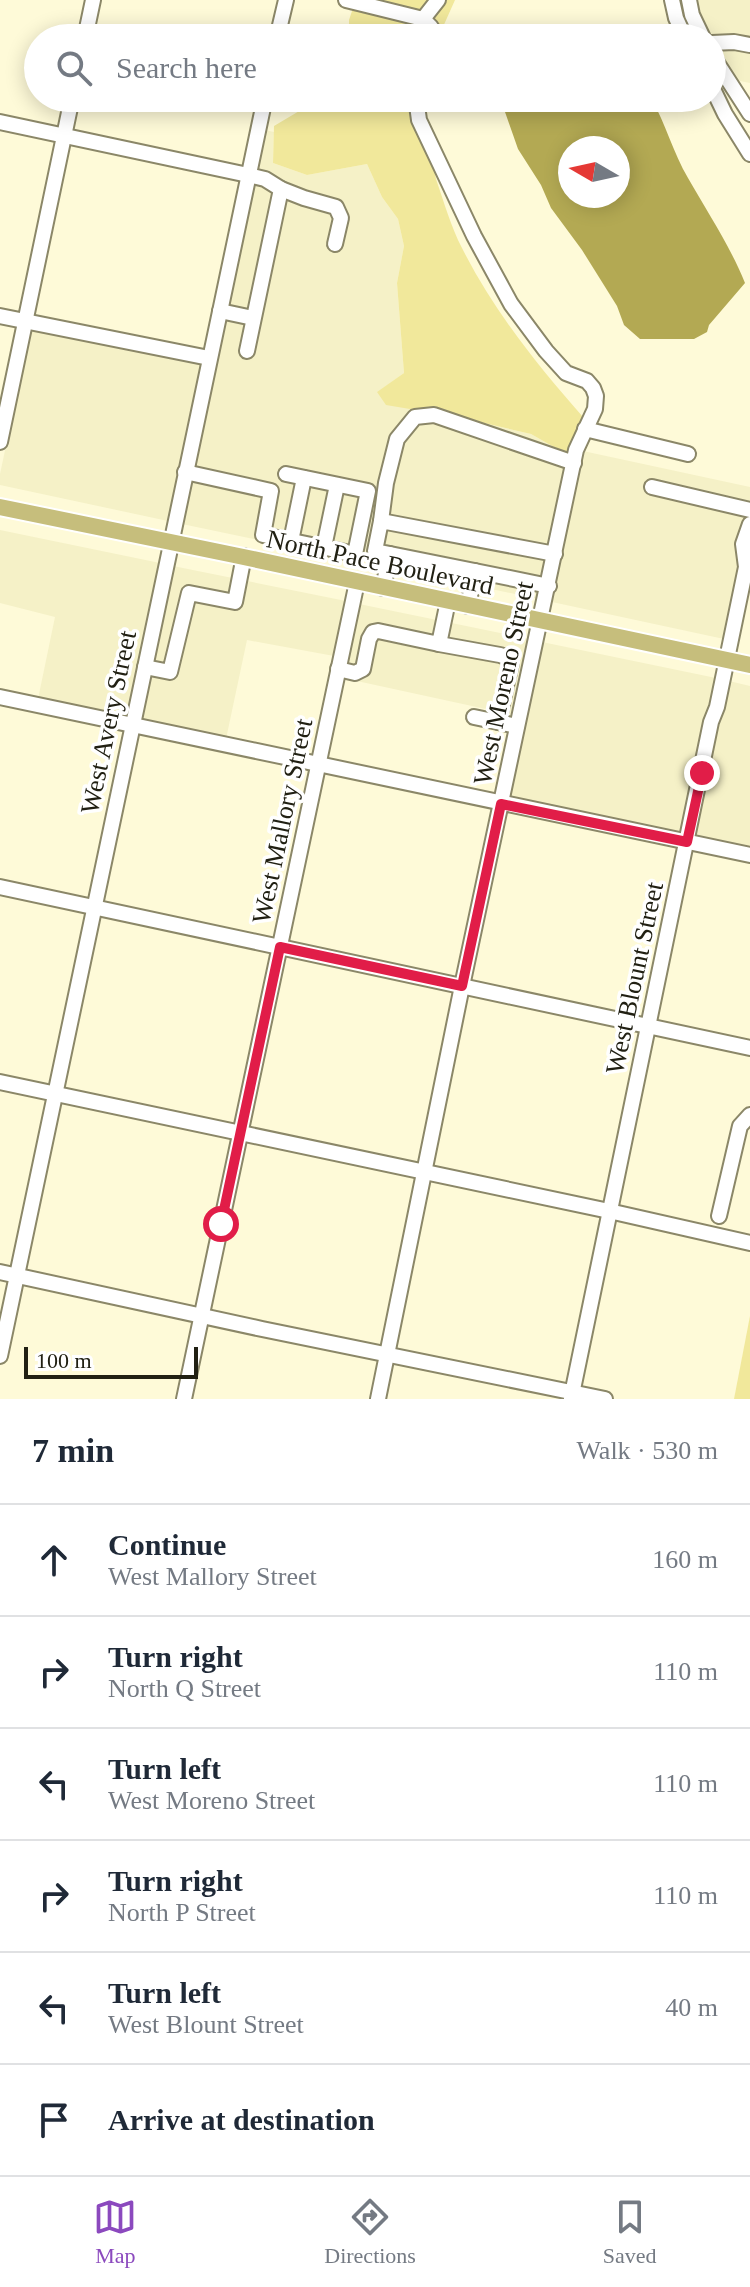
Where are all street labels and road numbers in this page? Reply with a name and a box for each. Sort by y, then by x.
street label: North Pace Boulevard [264,524,496,601]
street label: West Moreno Street [468,578,539,788]
street label: West Avery Street [75,627,142,816]
street label: West Mallory Street [247,715,319,926]
street label: West Blount Street [600,879,669,1077]

